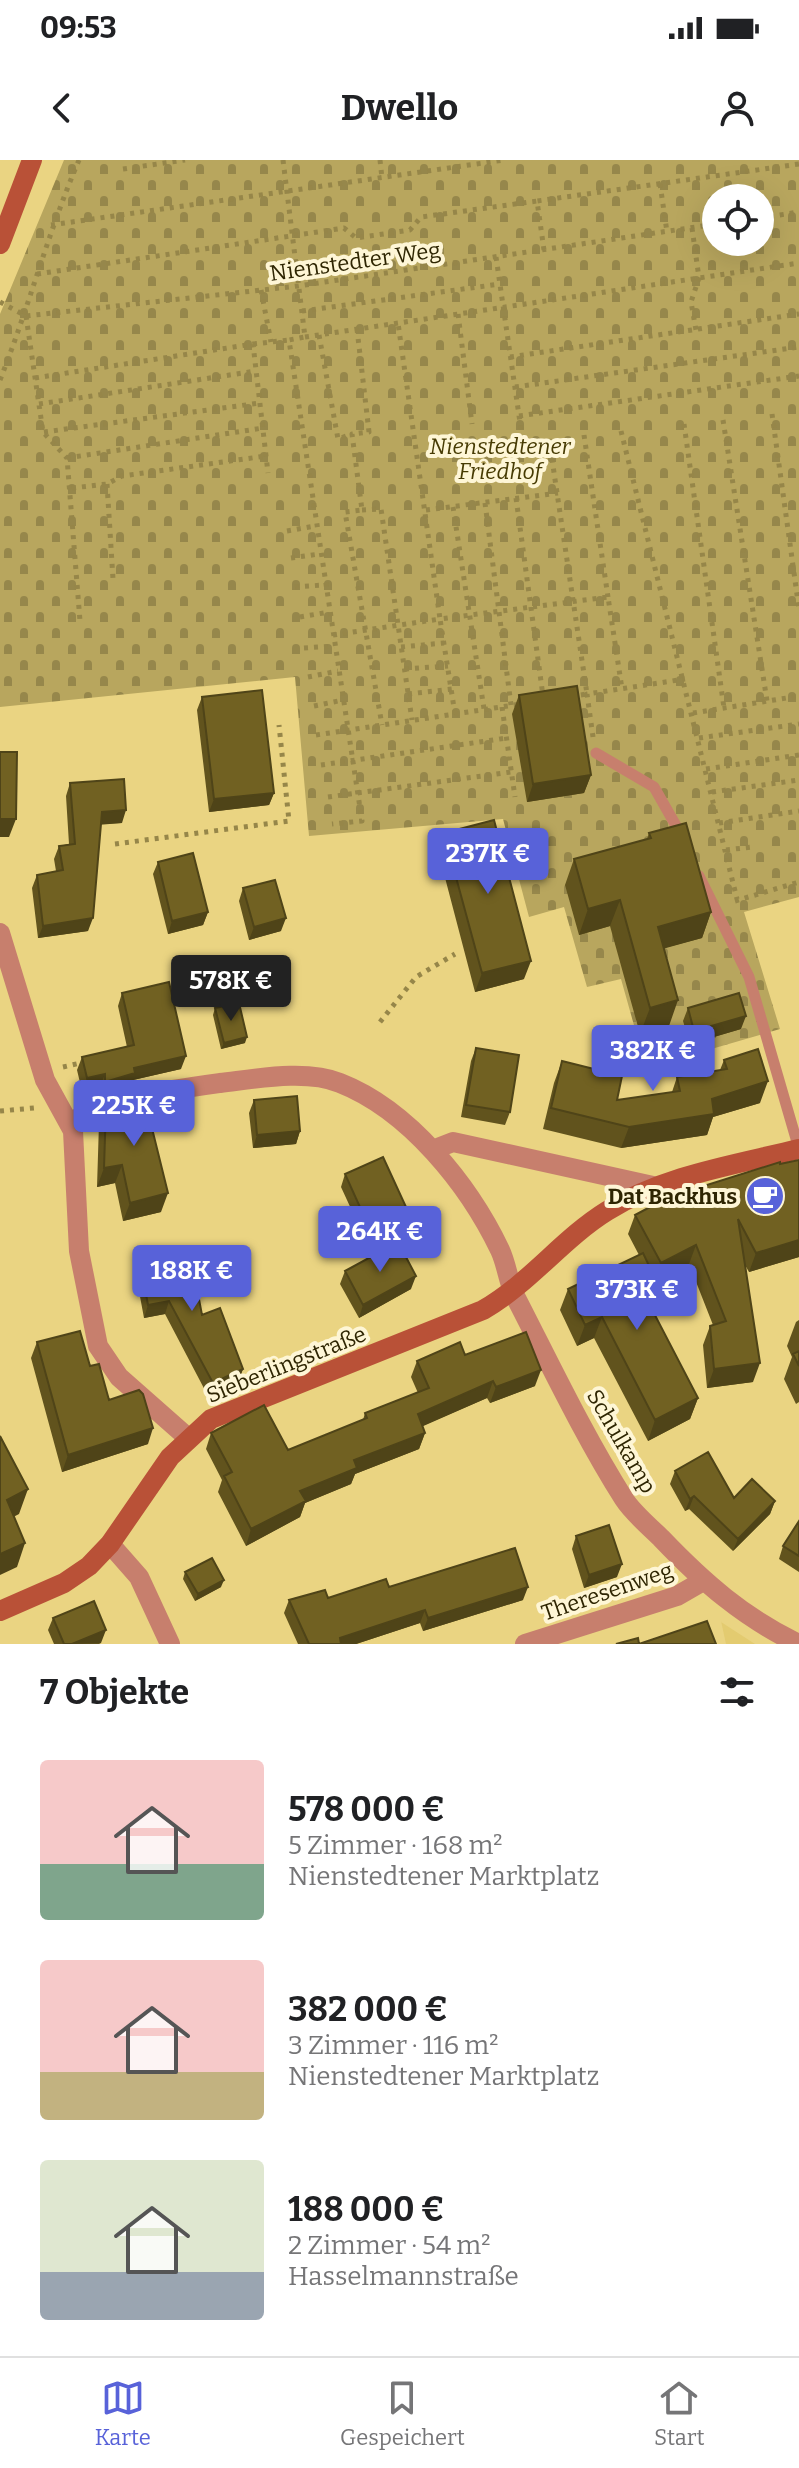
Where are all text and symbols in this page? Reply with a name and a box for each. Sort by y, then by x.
text: 09:53 [40,10,117,46]
icon: back [40,86,84,130]
text: Dwello [341,86,458,130]
icon: person [715,86,759,130]
map controls [702,184,774,256]
button: locate [702,184,774,256]
street label: Nienstedter Weg [268,236,442,287]
park label: Nienstedtener Friedhof [429,433,572,485]
pin: 237K € [423,828,553,896]
text: 237K € [445,838,531,869]
pin: 578K € [166,955,296,1023]
text: 578K € [189,965,273,996]
pin: 382K € [588,1025,718,1093]
text: 382K € [610,1035,696,1066]
pin: 225K € [69,1080,199,1148]
text: 225K € [92,1090,176,1121]
cafe icon: Dat Backhus [744,1175,786,1217]
place label: Dat Backhus [608,1183,737,1210]
pin: 264K € [315,1206,445,1274]
text: 264K € [336,1216,424,1247]
pin: 188K € [127,1245,257,1313]
text: 188K € [150,1255,234,1286]
pin: 373K € [572,1264,702,1332]
text: 373K € [595,1274,679,1305]
street label: Sieberlingstraße [202,1320,370,1409]
street label: Schulkamp [581,1385,662,1498]
street label: Theresenweg [538,1556,676,1627]
icon: filters [715,1670,759,1714]
text: 7 Objekte [40,1672,189,1713]
text: 578 000 € [288,1789,445,1830]
icon: home [104,1792,200,1888]
text: 5 Zimmer · 168 m² [288,1830,503,1861]
text: Nienstedtener Marktplatz [288,1861,599,1892]
text: 382 000 € [288,1989,448,2030]
icon: home [104,1992,200,2088]
text: 3 Zimmer · 116 m² [288,2030,498,2061]
text: Nienstedtener Marktplatz [288,2061,599,2092]
text: 188 000 € [288,2189,444,2230]
icon: home [104,2192,200,2288]
text: 2 Zimmer · 54 m² [288,2230,490,2261]
text: Hasselmannstraße [288,2261,519,2292]
tab: Karte [95,2376,151,2451]
tab: Gespeichert [340,2376,465,2451]
tab: Start [654,2376,704,2451]

